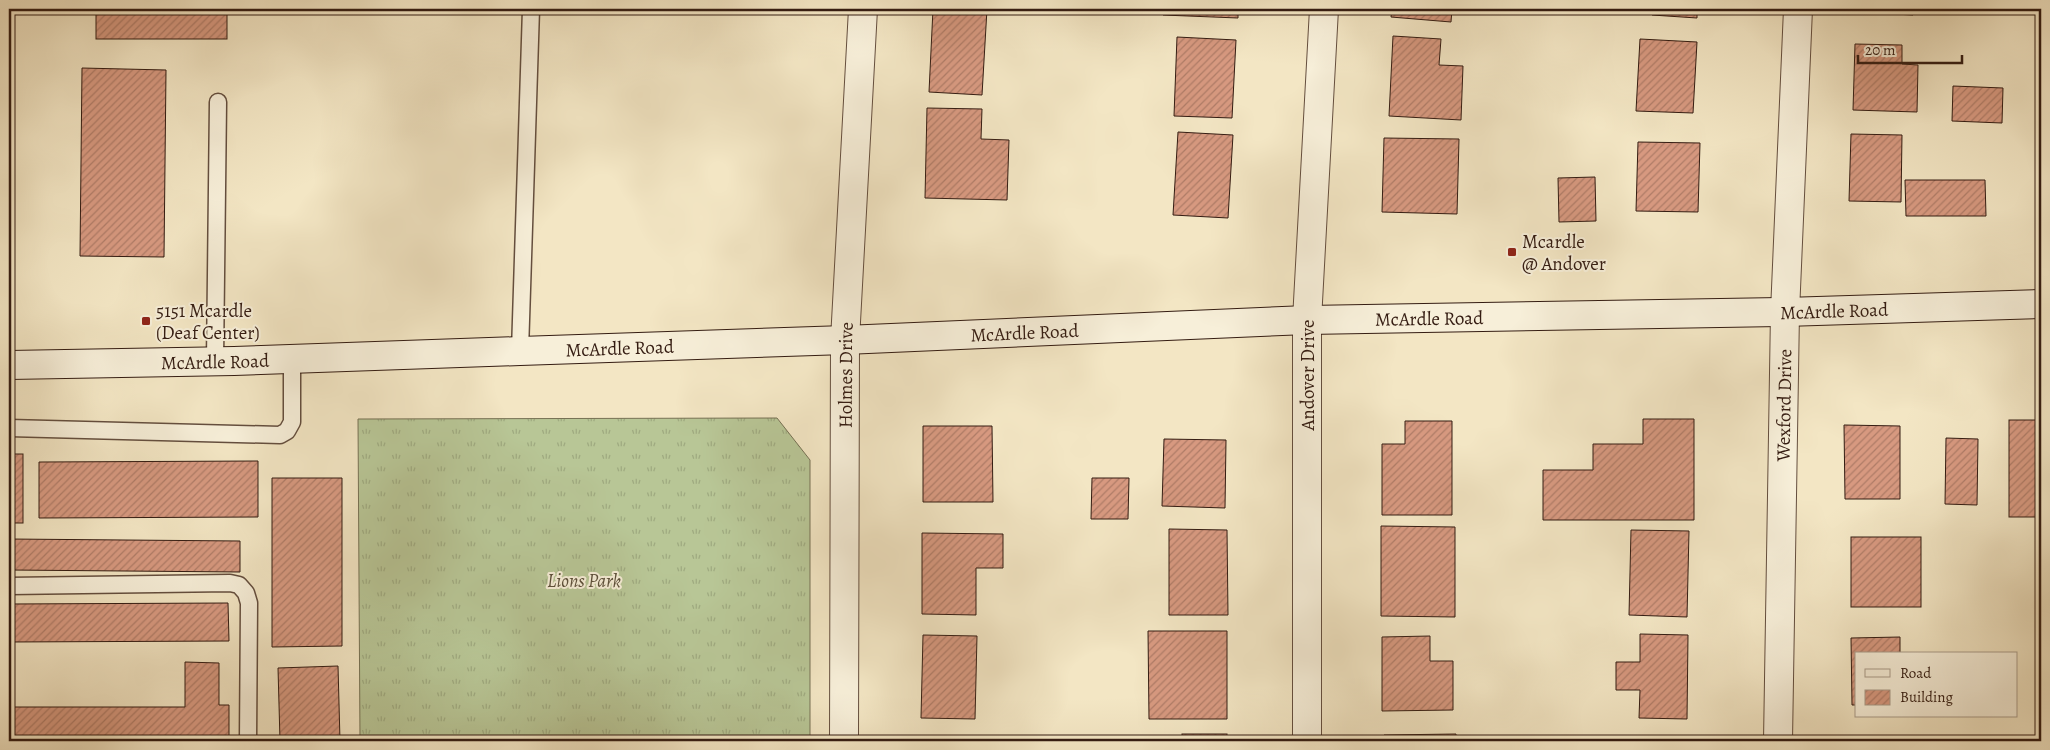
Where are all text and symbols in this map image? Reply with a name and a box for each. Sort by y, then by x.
scale bar [1858,32,1961,64]
text: 20 m [1865,40,1896,60]
place label: Mcardle @ Andover [1522,229,1606,277]
marker: Mcardle @ Andover [1506,246,1518,258]
street label: McArdle Road [1780,297,1889,326]
place label: 5151 Mcardle (Deaf Center) [156,298,260,346]
street label: McArdle Road [1375,305,1484,333]
marker: 5151 Mcardle (Deaf Center) [140,315,152,327]
street label: McArdle Road [970,318,1080,349]
street label: Andover Drive [1295,320,1321,431]
street label: Holmes Drive [833,321,860,428]
street label: McArdle Road [565,334,675,363]
street label: McArdle Road [161,348,270,376]
street label: Wexford Drive [1771,349,1798,463]
park label: Lions Park [547,568,621,594]
legend [1855,652,2018,718]
text: Road [1900,663,1932,683]
text: Building [1900,687,1953,707]

